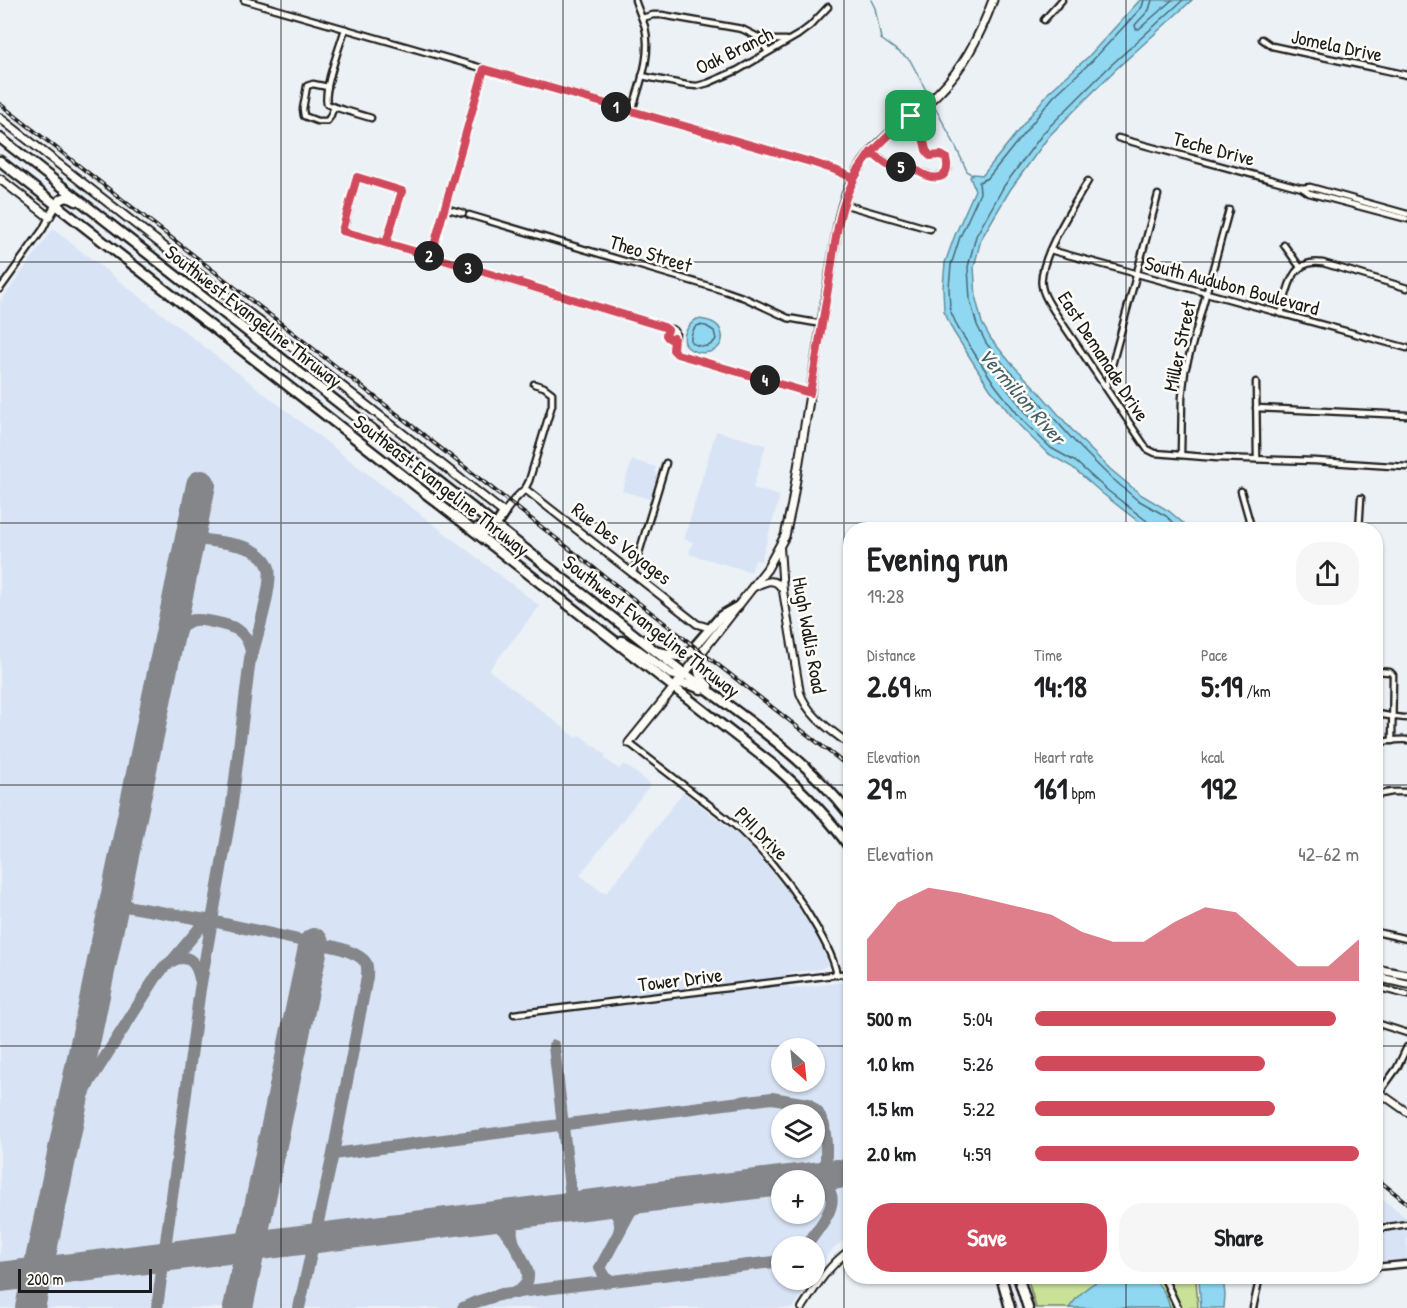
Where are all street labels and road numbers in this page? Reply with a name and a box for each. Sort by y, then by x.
street label: Oak Branch [691,20,777,80]
street label: Jomela Drive [1289,22,1385,68]
street label: Teche Drive [1170,124,1258,172]
street label: Theo Street [606,228,697,279]
street label: Southwest Evangeline Thruway [160,238,348,394]
street label: South Audubon Boulevard [1142,249,1322,321]
street label: East Demanade Drive [1052,286,1156,426]
street label: Miller Street [1156,297,1202,394]
street label: Southeast Evangeline Thruway [348,408,536,562]
street label: Rue Des Voyages [567,496,678,591]
street label: Southwest Evangeline Thruway [558,548,746,704]
street label: Hugh Wallis Road [786,575,834,695]
street label: PHI Drive [729,800,795,866]
street label: Tower Drive [636,960,724,998]

